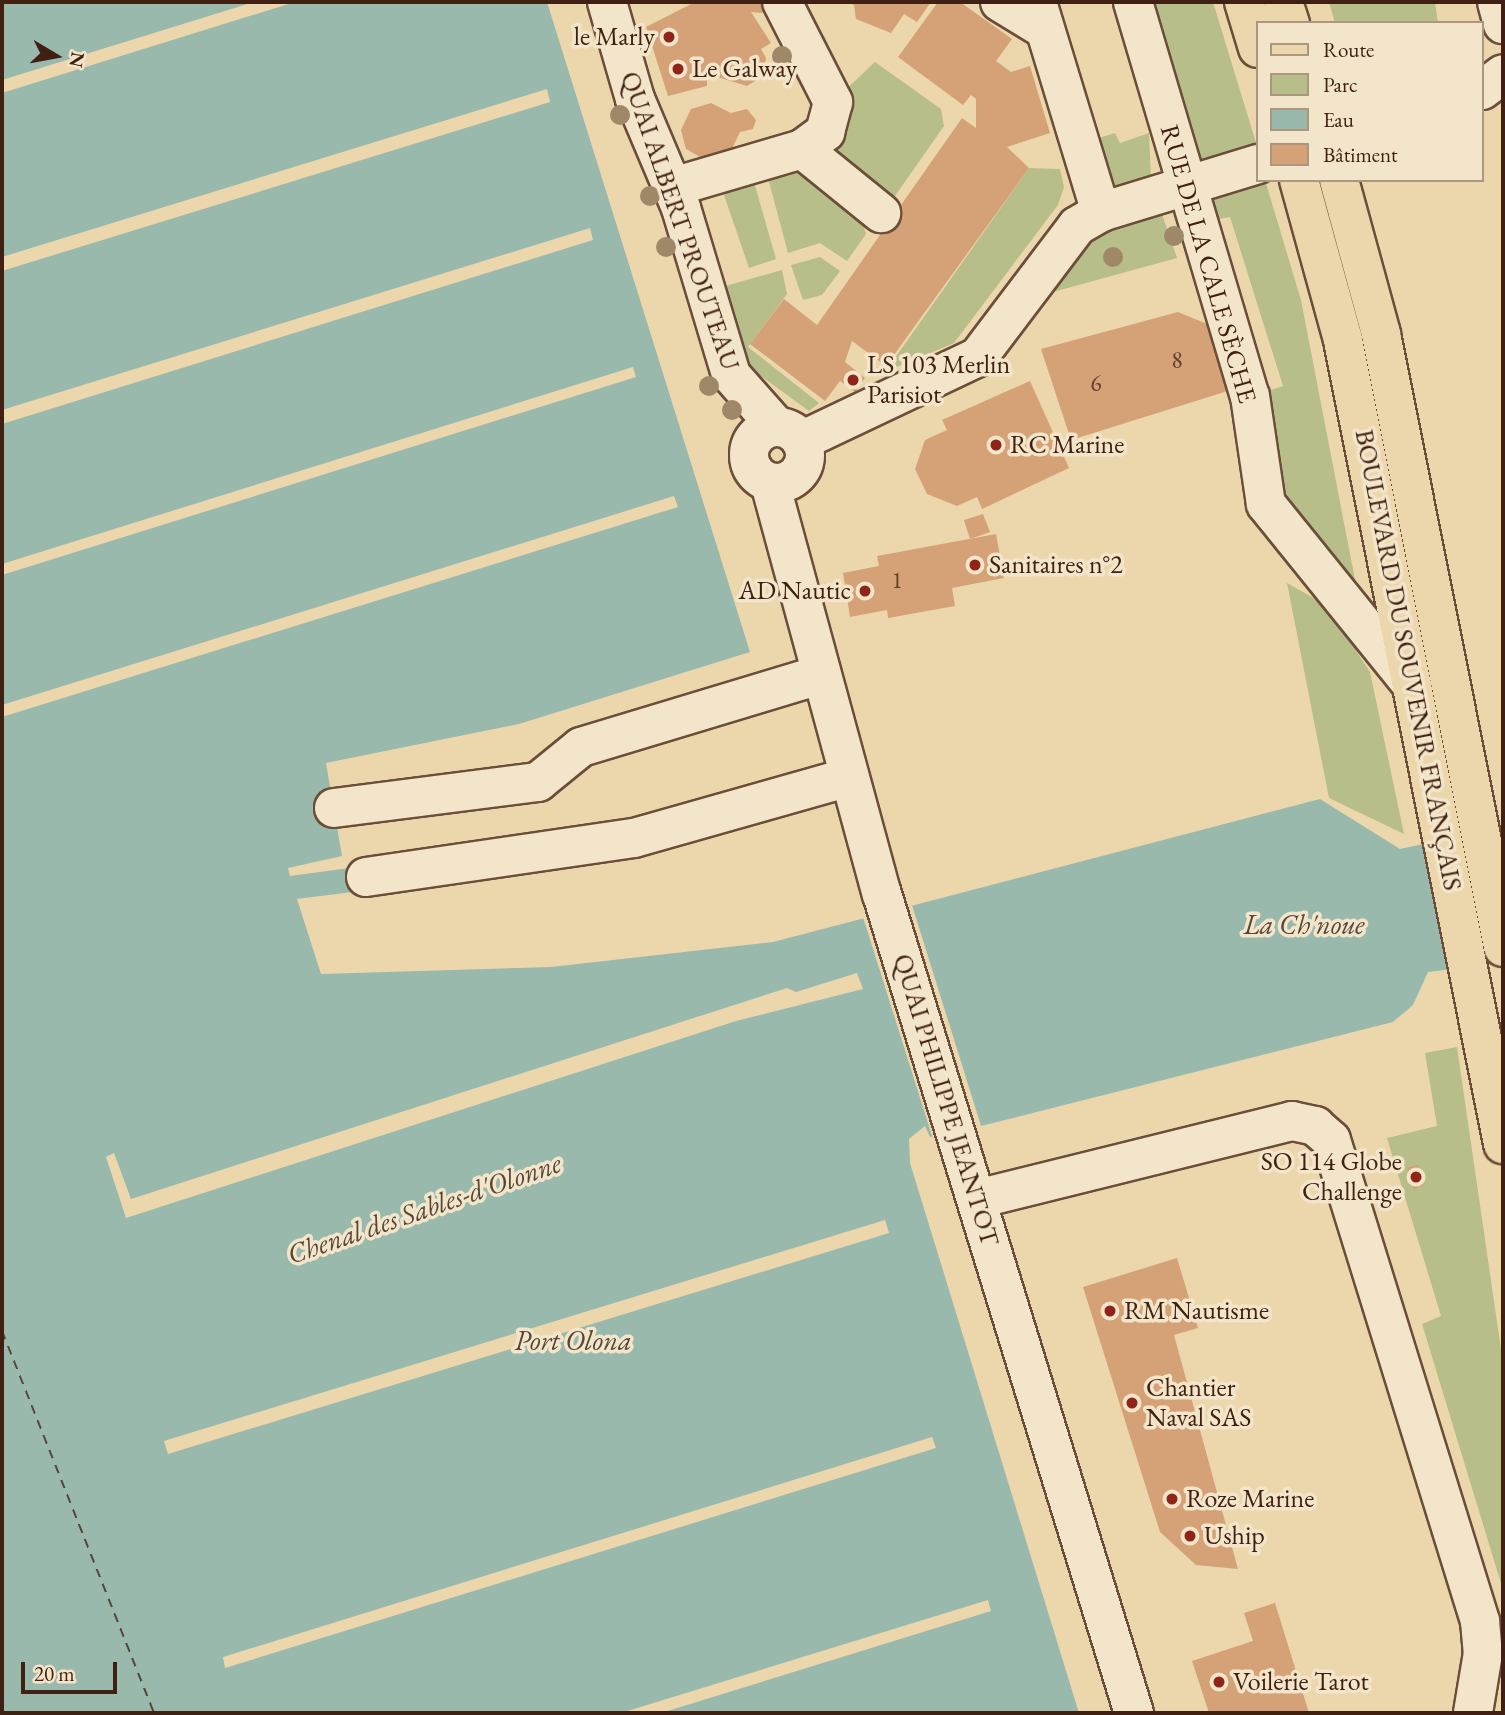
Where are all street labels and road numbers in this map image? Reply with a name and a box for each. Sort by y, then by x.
street label: QUAI ALBERT PROUTEAU [614,68,746,374]
street label: RUE DE LA CALE SÈCHE [1153,121,1263,407]
street label: BOULEVARD DU SOUVENIR FRANÇAIS [1348,427,1468,893]
street label: QUAI PHILIPPE JEANTOT [887,950,1005,1250]

